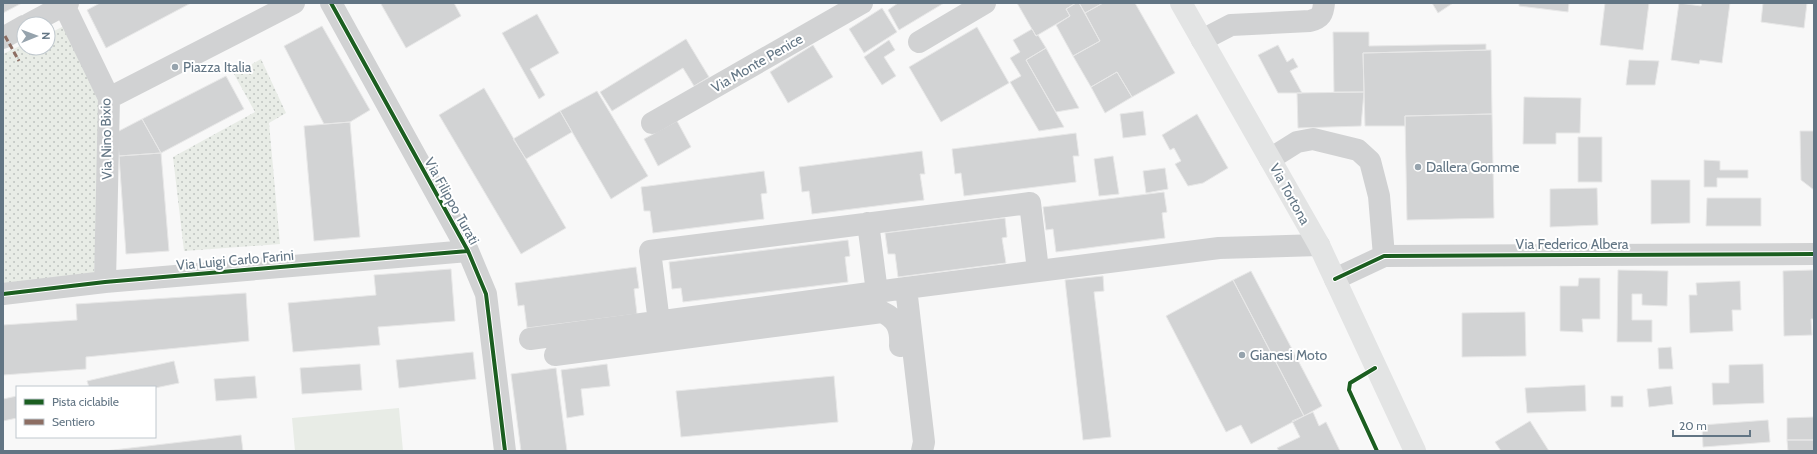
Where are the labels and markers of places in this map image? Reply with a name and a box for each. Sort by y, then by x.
place label: Piazza Italia [183,58,252,76]
marker: Piazza Italia [170,62,180,72]
place label: Dallera Gomme [1426,158,1519,176]
marker: Dallera Gomme [1413,162,1423,172]
place label: Gianesi Moto [1250,346,1327,364]
marker: Gianesi Moto [1237,350,1247,360]

